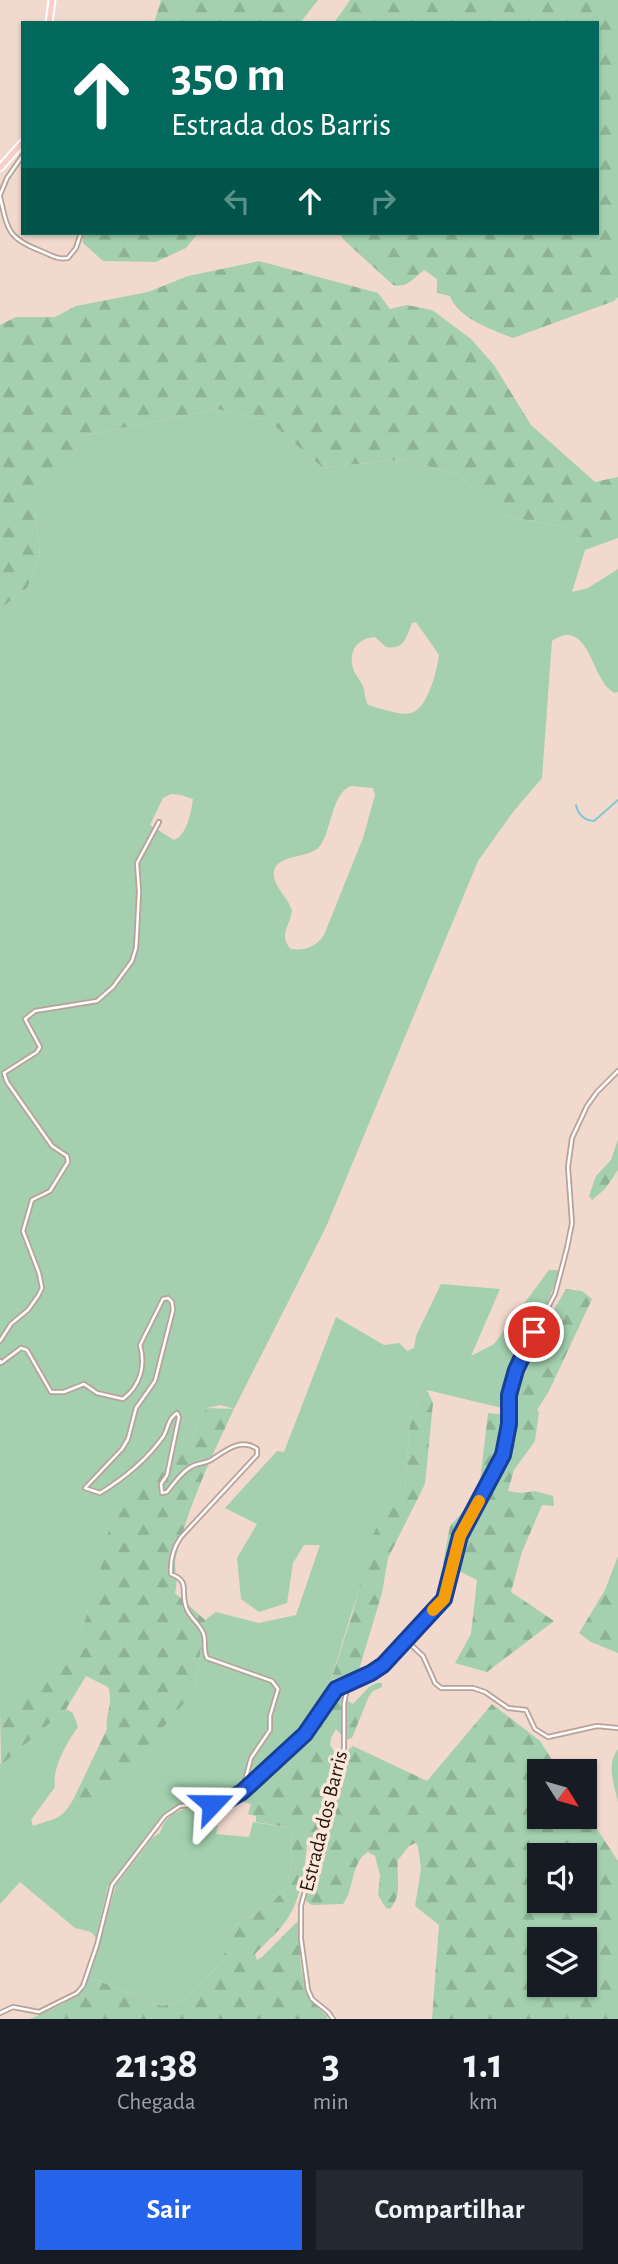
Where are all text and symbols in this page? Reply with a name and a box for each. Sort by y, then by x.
icon: ahead [56,49,147,140]
text: 350 m [171,51,286,100]
text: Estrada dos Barris [171,109,391,141]
icon: left [218,182,256,220]
icon: ahead [291,182,329,220]
icon: right [364,182,402,220]
pin [504,1302,564,1362]
icon: arrive [515,1313,553,1351]
street label: Estrada dos Barris [296,1748,351,1894]
north arrow [527,1759,597,1829]
map controls [527,1759,597,1997]
position arrow [175,1767,249,1841]
button: sound [527,1843,597,1913]
button: layers [527,1927,597,1997]
text: 21:38 [115,2043,198,2085]
text: 3 [322,2043,340,2085]
text: 1.1 [463,2043,503,2085]
text: Chegada [117,2091,196,2114]
text: min [313,2091,349,2114]
text: km [469,2091,498,2114]
button: Sair [35,2170,302,2250]
button: Compartilhar [316,2170,583,2250]

